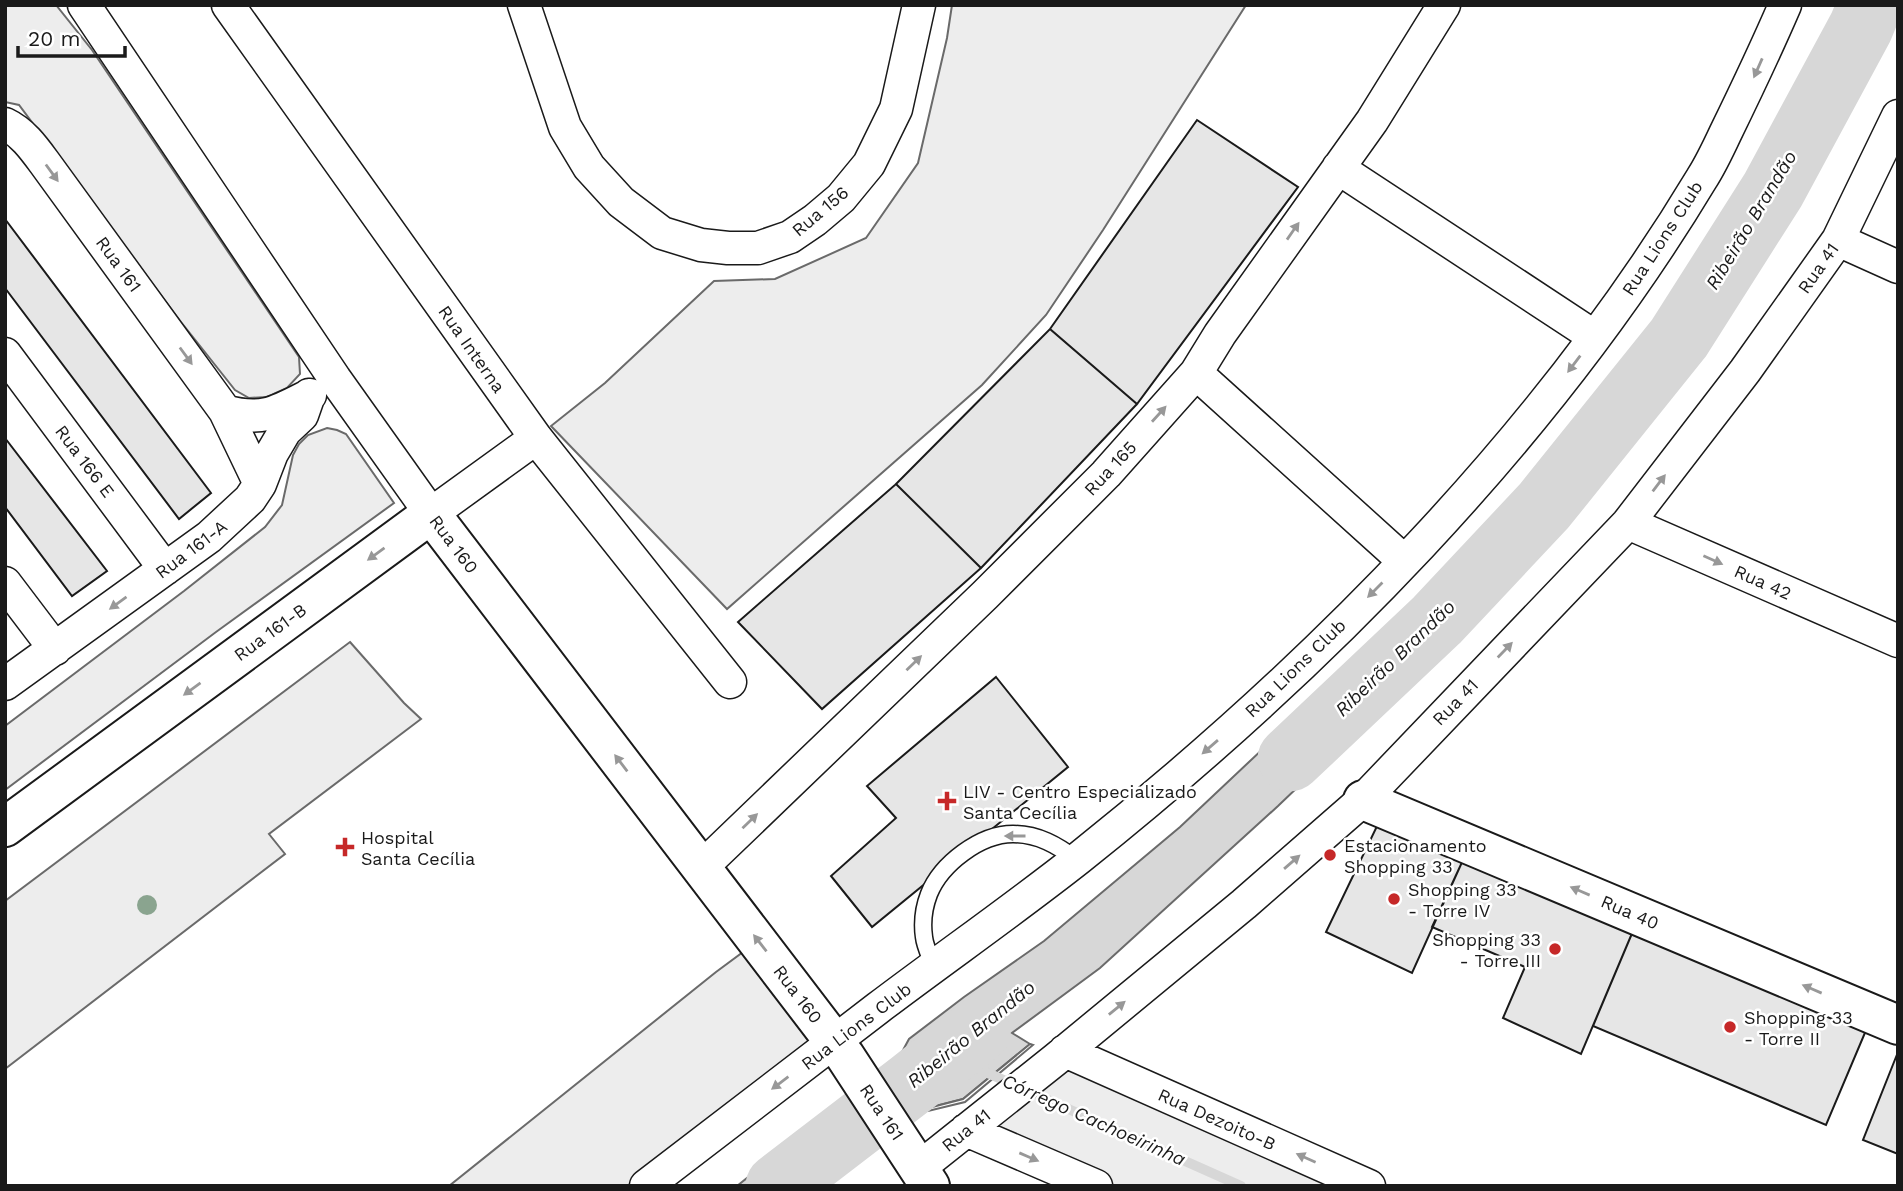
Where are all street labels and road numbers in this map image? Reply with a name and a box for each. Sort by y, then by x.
street label: Rua Lions Club [1617,177,1707,299]
street label: Rua 156 [788,181,852,241]
street label: Rua 161 [92,232,146,296]
street label: Rua 41 [1793,239,1843,297]
street label: Rua Interna [434,301,510,397]
street label: Rua 166 E [51,421,119,501]
street label: Rua 165 [1080,436,1140,500]
street label: Rua 160 [425,511,483,577]
street label: Rua 161-A [151,515,231,583]
street label: Rua 42 [1731,560,1795,604]
street label: Rua 161-B [230,599,310,665]
street label: Rua Lions Club [1240,615,1350,721]
street label: Rua 41 [1428,674,1482,730]
street label: Rua 40 [1598,890,1662,934]
street label: Rua 160 [769,961,827,1027]
street label: Rua Lions Club [797,978,915,1074]
street label: Rua 161 [856,1080,908,1144]
street label: Rua Dezoito-B [1155,1084,1279,1154]
street label: Rua 41 [937,1104,995,1156]

